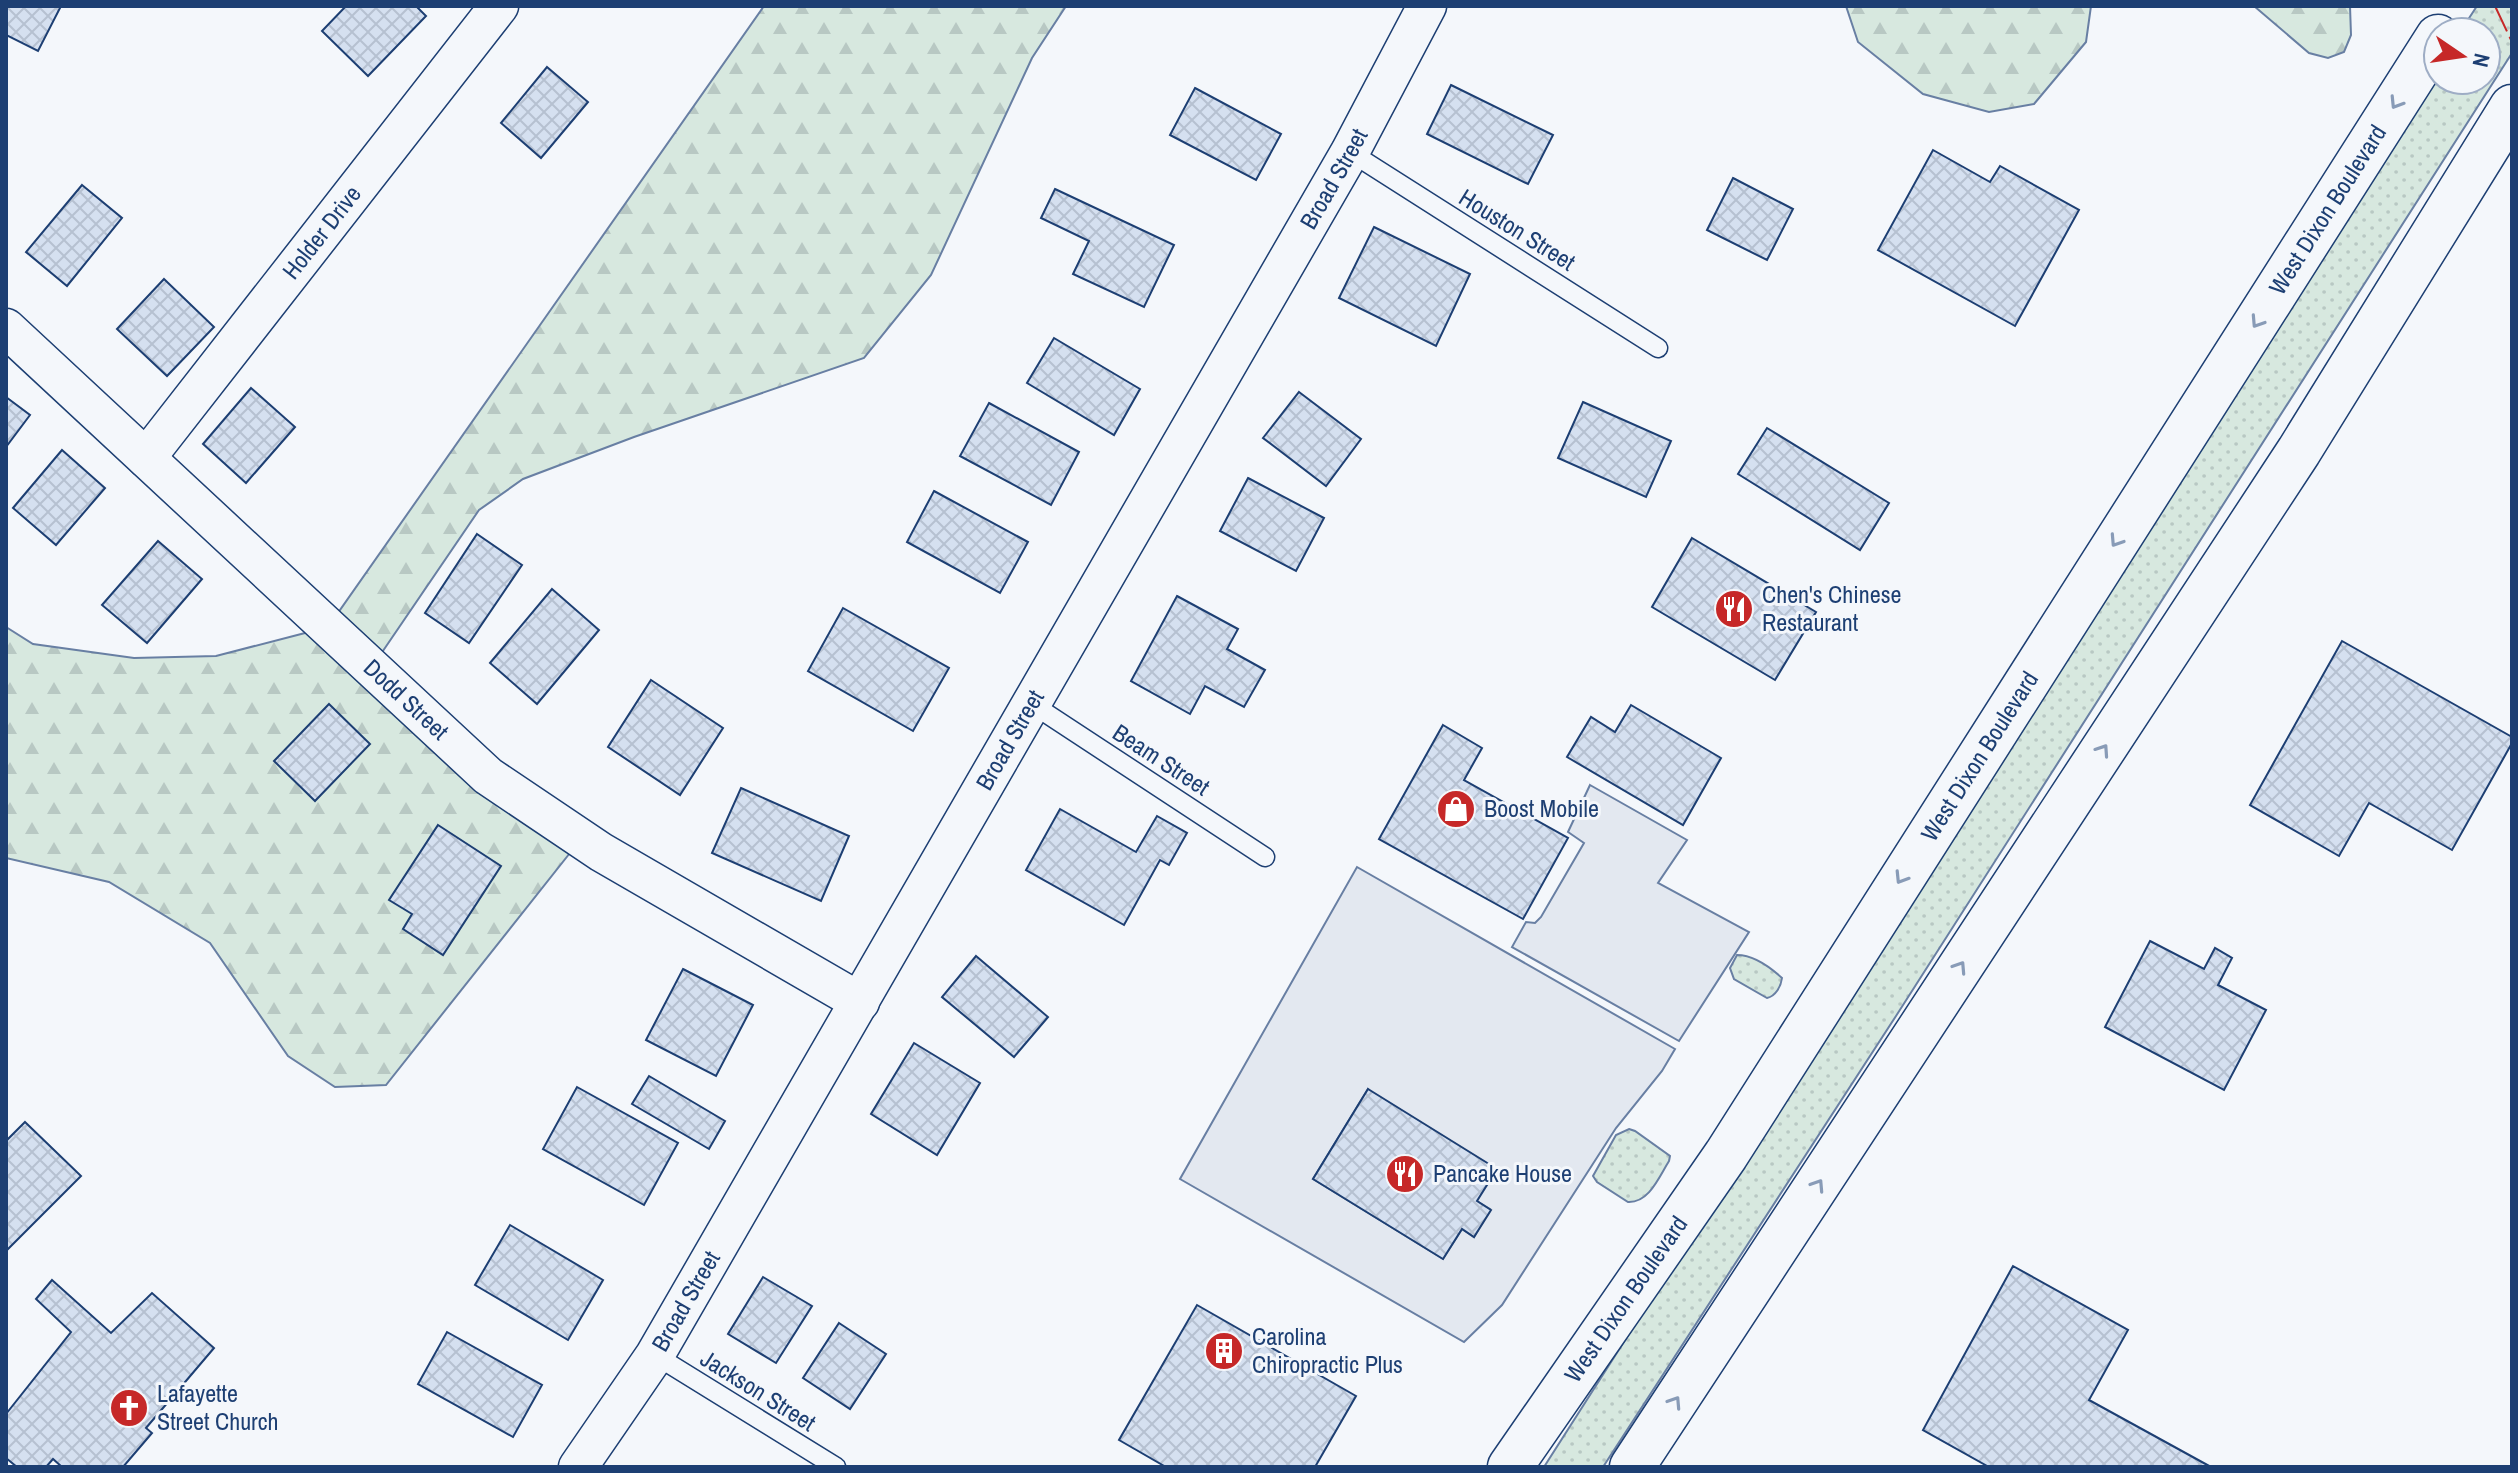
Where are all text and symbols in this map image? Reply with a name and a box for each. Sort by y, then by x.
north arrow [2422,16,2502,96]
text: N [2465,51,2498,70]
one-way arrow [2391,94,2406,109]
street label: West Dixon Boulevard [2261,118,2393,300]
street label: Broad Street [1292,122,1375,234]
street label: Holder Drive [275,179,368,285]
street label: Houston Street [1453,181,1582,278]
one-way arrow [2251,313,2266,328]
one-way arrow [2111,532,2126,547]
place label: Chen's Chinese Restaurant [1762,578,1901,638]
restaurant icon: Chen's Chinese Restaurant [1713,588,1755,630]
street label: Dodd Street [357,651,456,747]
street label: West Dixon Boulevard [1913,665,2045,847]
street label: Broad Street [968,683,1051,796]
street label: Beam Street [1107,716,1217,803]
one-way arrow [2093,744,2108,759]
shop icon: Boost Mobile [1435,788,1477,830]
place label: Boost Mobile [1484,792,1599,824]
one-way arrow [1896,869,1911,884]
one-way arrow [1950,961,1965,976]
restaurant icon: Pancake House [1384,1153,1426,1195]
place label: Pancake House [1433,1157,1572,1189]
one-way arrow [1808,1179,1823,1194]
street label: West Dixon Boulevard [1556,1209,1694,1388]
street label: Broad Street [644,1244,727,1357]
place label: Carolina Chiropractic Plus [1252,1320,1403,1380]
building icon: Carolina Chiropractic Plus [1203,1330,1245,1372]
street label: Jackson Street [695,1342,823,1438]
place label: Lafayette Street Church [157,1377,278,1437]
church icon: Lafayette Street Church [108,1387,150,1429]
one-way arrow [1665,1396,1680,1411]

